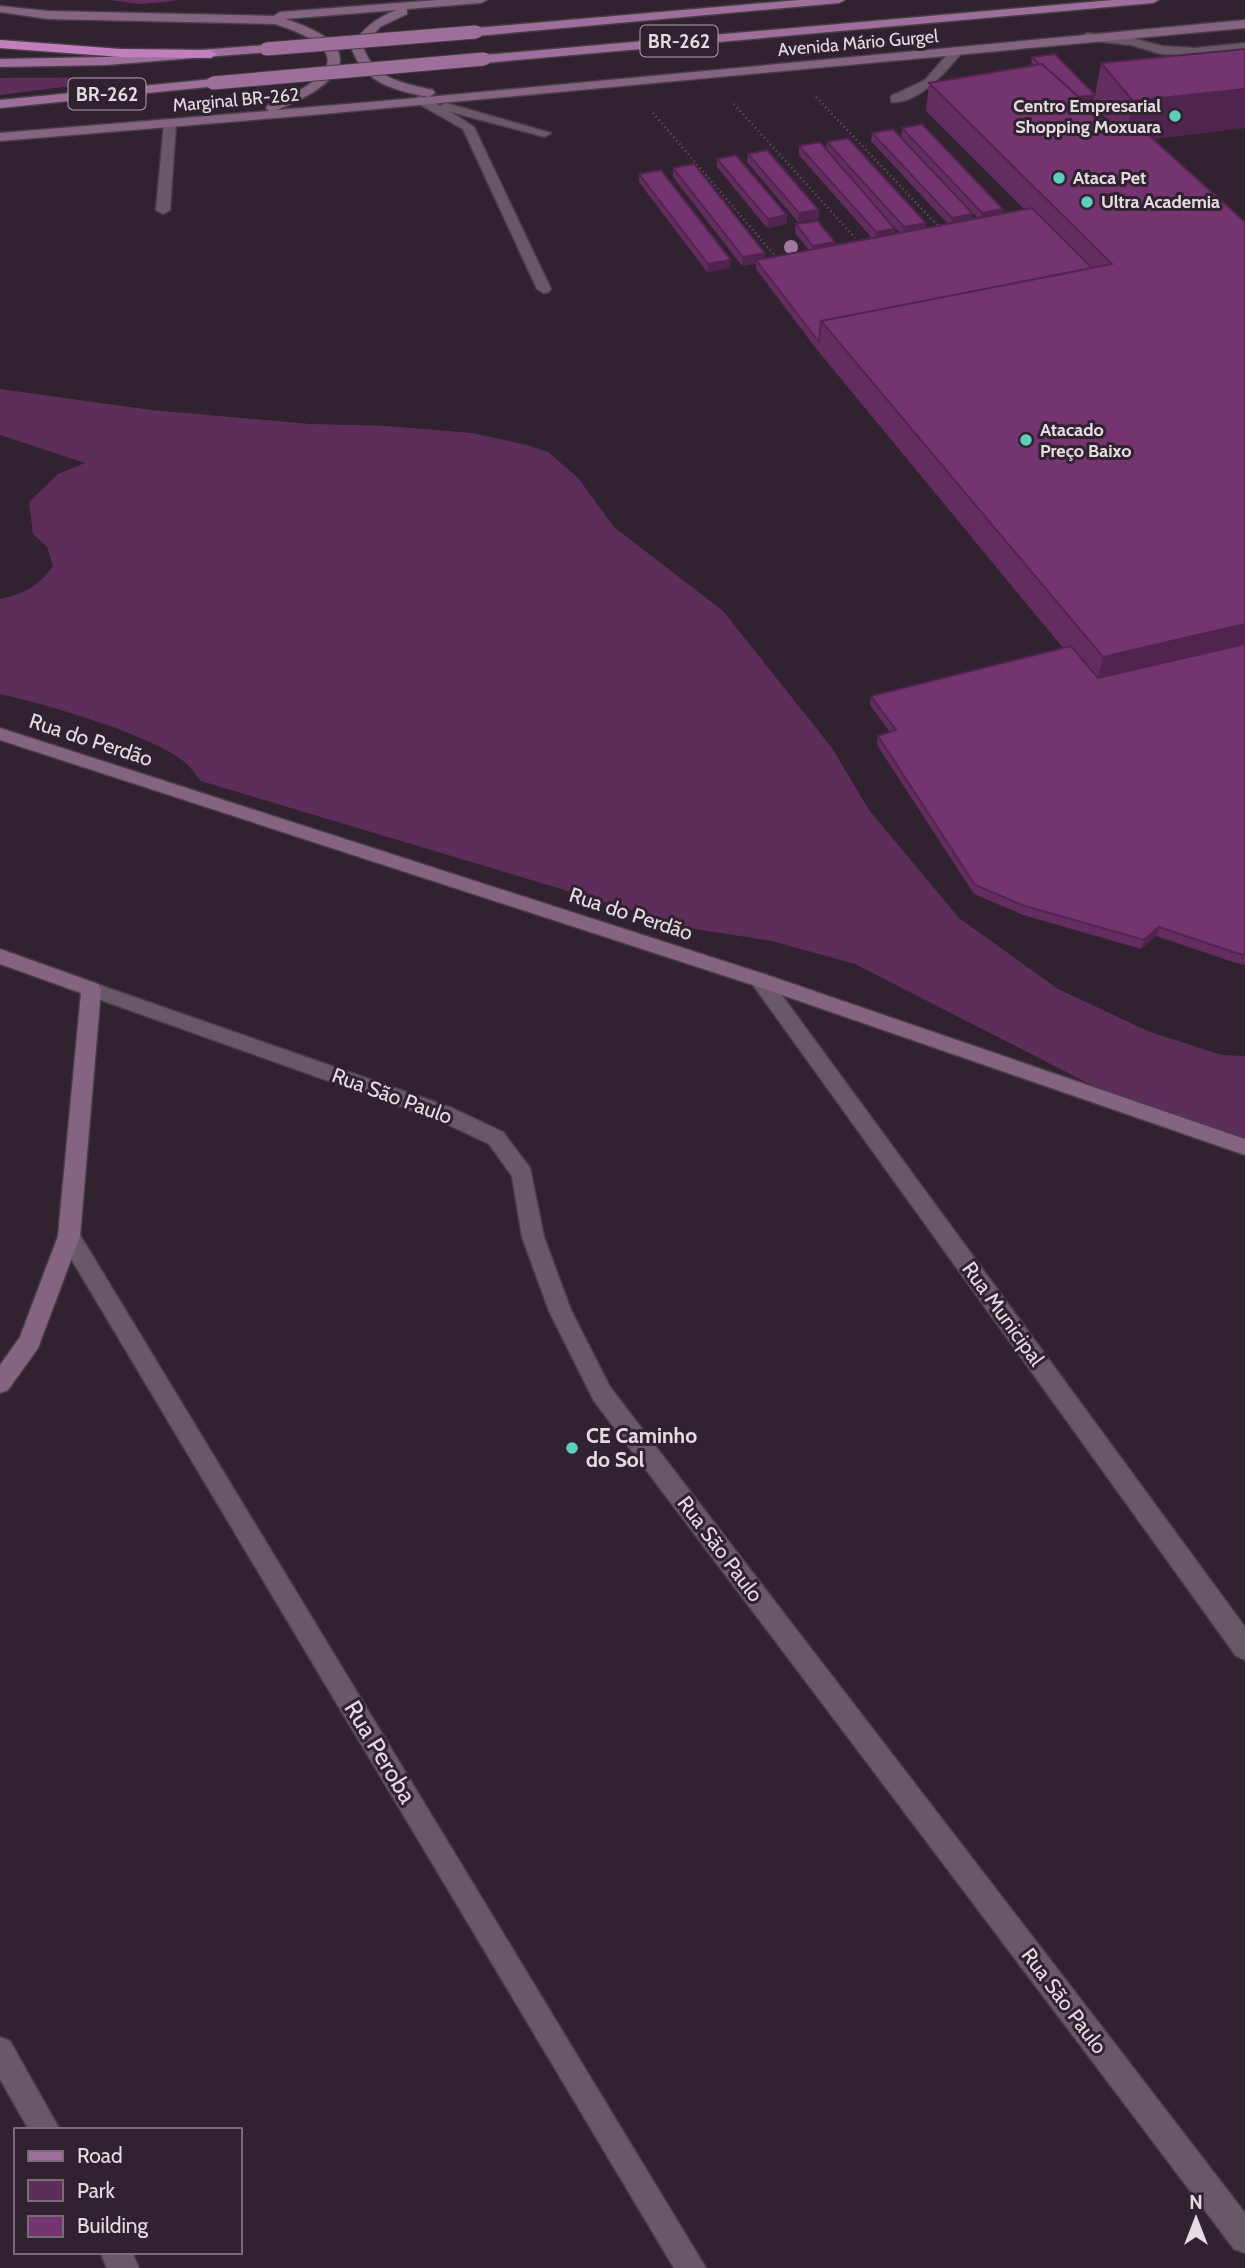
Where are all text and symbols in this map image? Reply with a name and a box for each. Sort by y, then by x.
road number: BR-262 [640,25,718,56]
street label: Avenida Mário Gurgel [777,25,940,61]
road number: BR-262 [68,78,146,110]
street label: Marginal BR-262 [172,84,300,116]
place label: Centro Empresarial Shopping Moxuara [1013,95,1161,138]
marker: Centro Empresarial Shopping Moxuara [1167,108,1183,124]
place label: Ataca Pet [1073,167,1146,189]
marker: Ataca Pet [1051,170,1067,186]
place label: Ultra Academia [1101,191,1220,213]
marker: Ultra Academia [1079,194,1095,210]
place label: Atacado Preço Baixo [1040,419,1131,462]
marker: Atacado Preço Baixo [1018,432,1034,448]
street label: Rua do Perdão [26,708,156,771]
street label: Rua do Perdão [566,882,696,945]
street label: Rua São Paulo [329,1062,456,1129]
street label: Rua Municipal [957,1257,1050,1371]
place label: CE Caminho do Sol [586,1423,697,1472]
marker: CE Caminho do Sol [564,1440,580,1456]
street label: Rua São Paulo [672,1491,768,1607]
street label: Rua Peroba [338,1695,423,1809]
street label: Rua São Paulo [1016,1943,1112,2059]
legend [14,2128,242,2254]
text: Road [77,2143,123,2168]
text: Park [77,2178,115,2203]
north arrow [1161,2184,1231,2254]
text: N [1189,2191,1203,2214]
text: Building [77,2213,149,2238]

